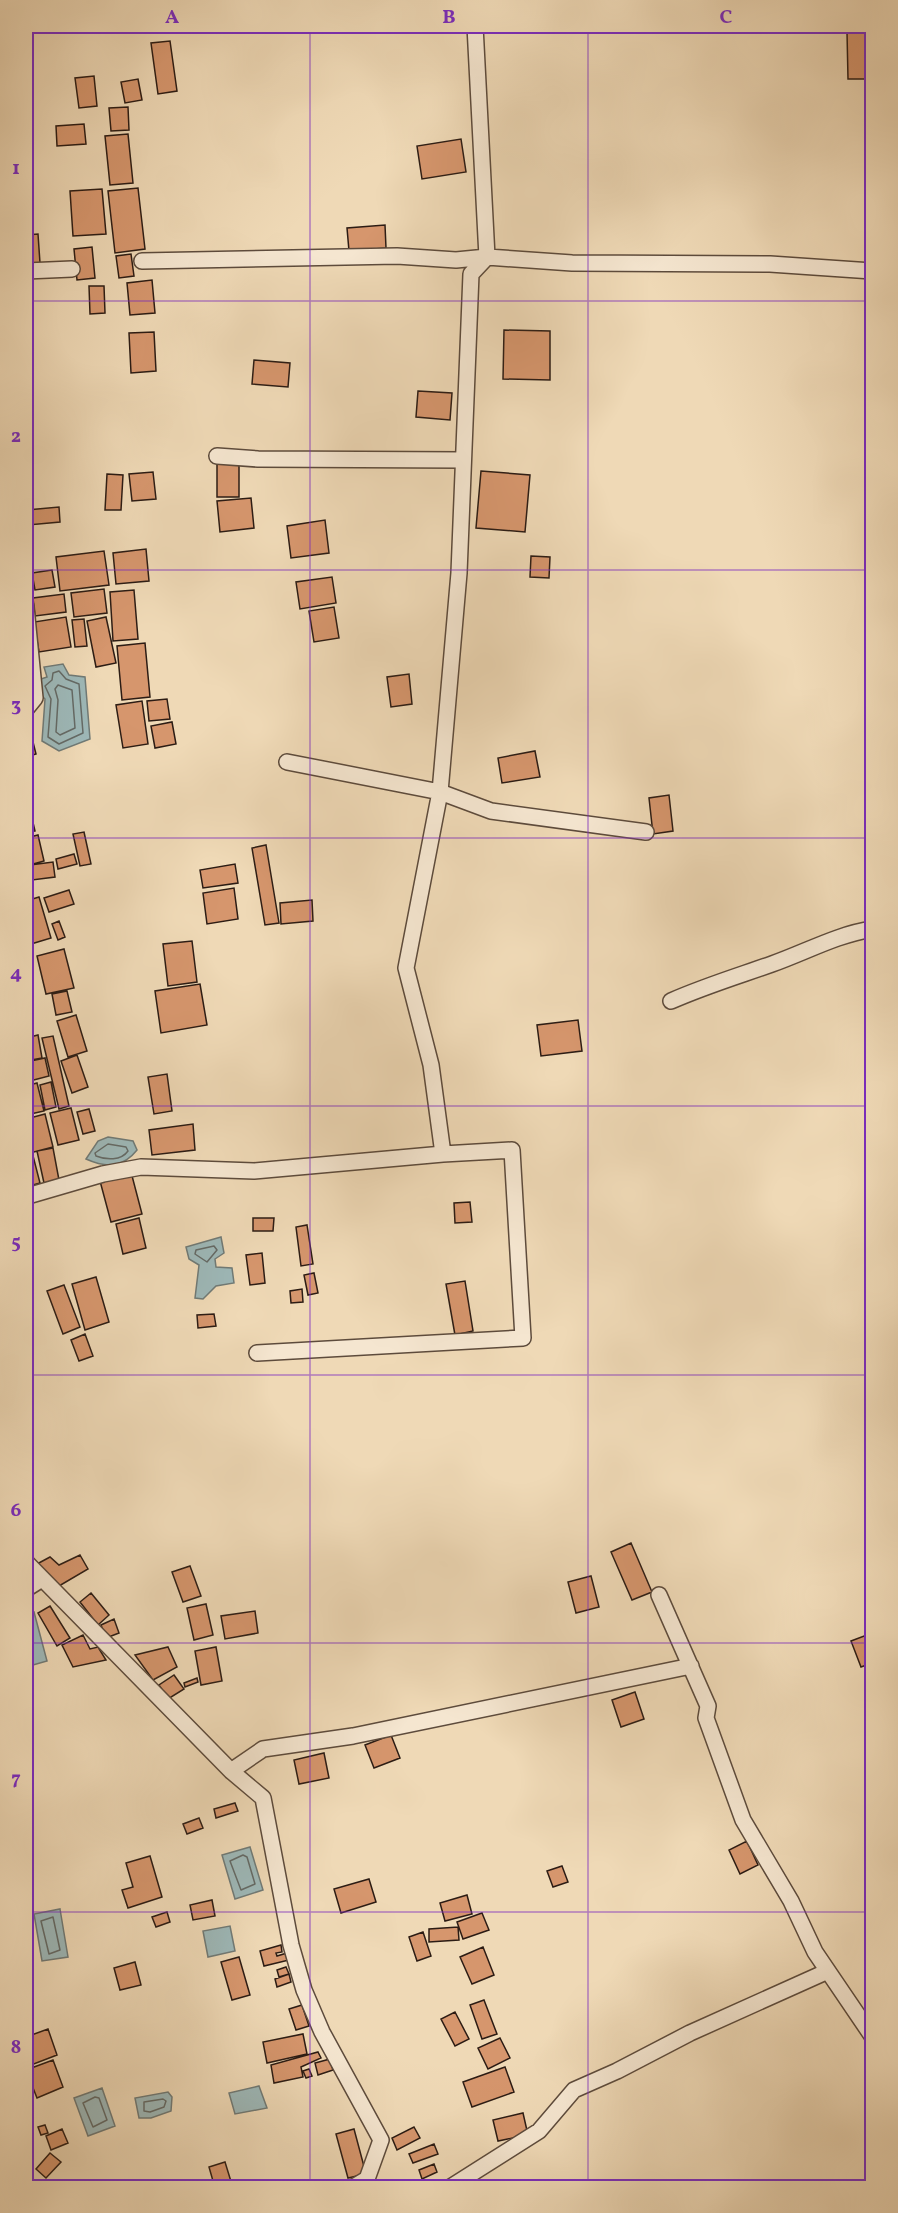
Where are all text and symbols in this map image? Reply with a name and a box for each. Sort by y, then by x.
text: A [165,4,179,32]
text: B [442,4,456,32]
text: C [720,4,733,32]
text: 1 [12,155,20,183]
text: 2 [11,423,21,451]
text: 3 [11,692,21,720]
text: 4 [10,960,22,988]
text: 5 [11,1229,21,1257]
text: 6 [11,1497,22,1525]
text: 7 [11,1765,21,1793]
text: 8 [11,2034,21,2062]

